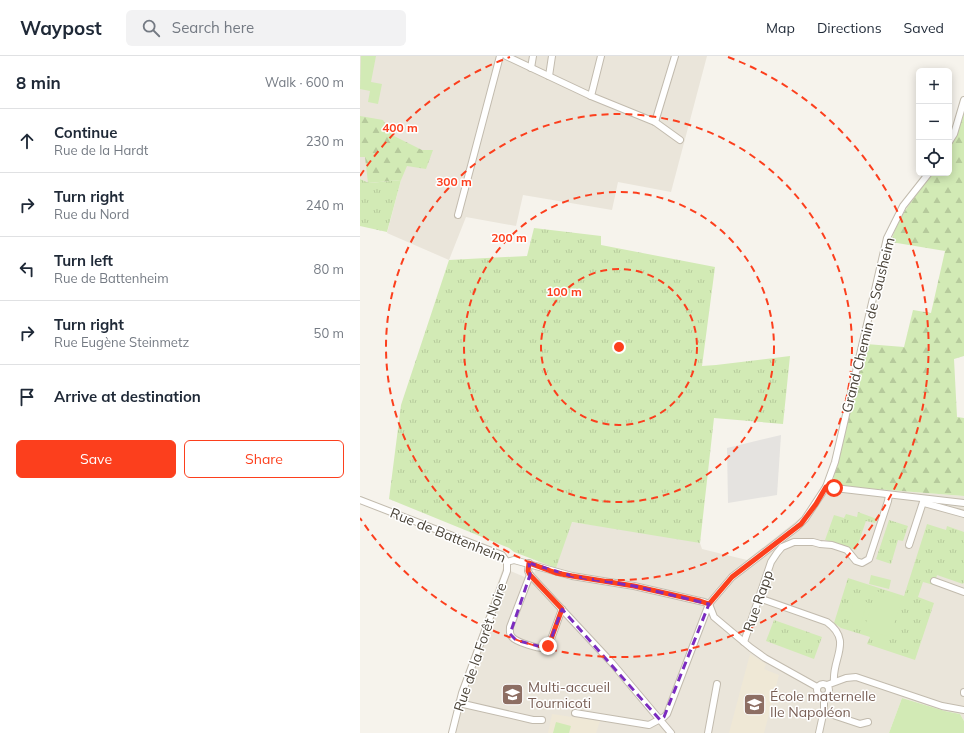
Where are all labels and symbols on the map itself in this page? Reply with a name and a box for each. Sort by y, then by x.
text: 400 m [382,120,418,135]
text: 300 m [436,174,472,189]
text: 200 m [491,230,527,245]
street label: Grand Chemin de Sausheim [837,235,899,415]
text: 100 m [546,284,582,299]
centre of rings [612,340,626,354]
route start [825,479,843,497]
street label: Rue de Battenheim [387,504,509,566]
street label: Rue Rapp [739,568,777,634]
street label: Rue de la Forêt Noire [449,580,511,714]
route end [539,637,557,655]
place label: Multi-accueil Tournicoti [528,678,610,712]
school or university icon: Multi-accueil Tournicoti [500,682,526,708]
place label: École maternelle Ile Napoléon [770,687,876,721]
school or university icon: École maternelle Ile Napoléon [741,691,767,717]

